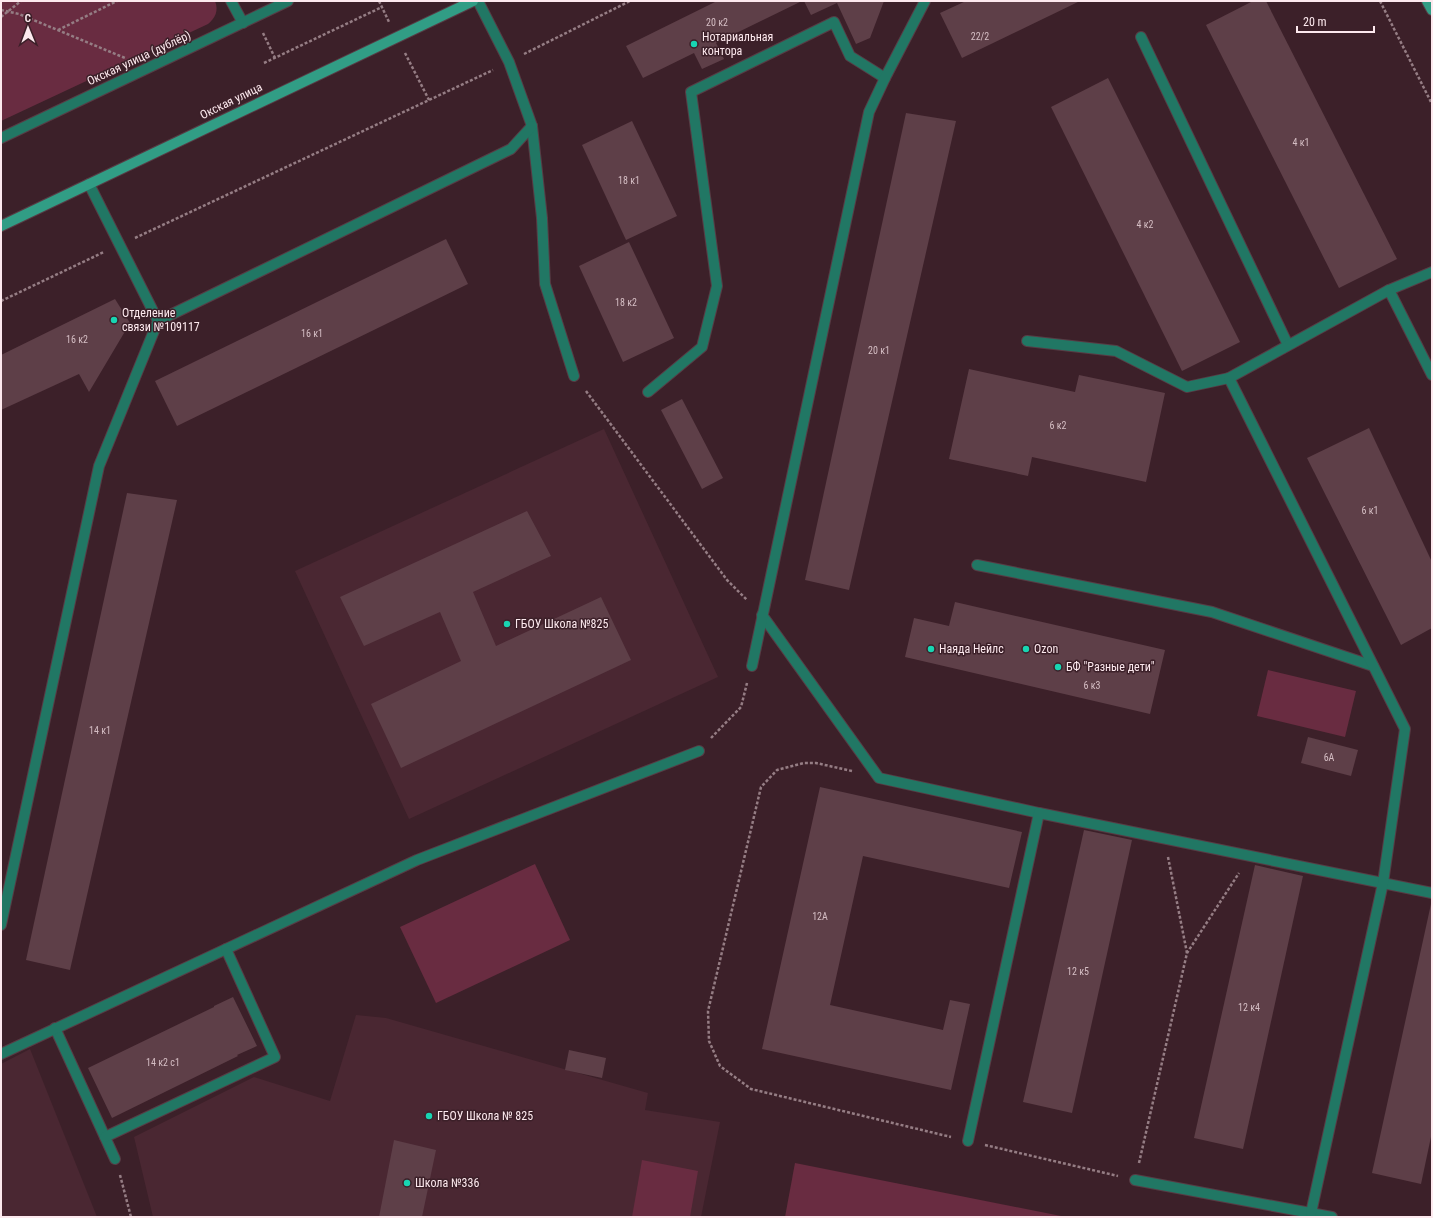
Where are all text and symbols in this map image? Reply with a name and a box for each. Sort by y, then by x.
north arrow [8,8,48,48]
scale bar [1297,8,1374,34]
text: С [25,12,31,25]
text: 20 m [1303,15,1327,29]
house number: 20 к2 [706,17,728,28]
street label: Окская улица (дублёр) [85,28,193,88]
place label: Нотариальная контора [702,30,773,58]
house number: 22/2 [971,31,989,42]
marker: Нотариальная контора [689,39,699,49]
street label: Окская улица [198,80,265,122]
house number: 4 к1 [1293,137,1309,148]
house number: 18 к1 [618,175,640,186]
house number: 4 к2 [1137,219,1154,230]
house number: 18 к2 [615,297,637,308]
place label: Отделение связи №109117 [122,306,200,334]
marker: Отделение связи №109117 [109,315,119,325]
house number: 16 к1 [301,328,323,339]
house number: 16 к2 [66,334,88,345]
house number: 20 к1 [868,345,890,356]
house number: 6 к2 [1050,420,1067,431]
house number: 6 к1 [1362,505,1378,516]
place label: ГБОУ Школа №825 [515,617,608,631]
marker: ГБОУ Школа №825 [502,619,512,629]
place label: Наяда Нейлс [939,642,1004,656]
place label: Ozon [1034,642,1058,656]
marker: Наяда Нейлс [926,644,936,654]
marker: Ozon [1021,644,1031,654]
place label: БФ "Разные дети" [1066,660,1155,674]
marker: БФ "Разные дети" [1053,662,1063,672]
house number: 6 к3 [1084,680,1101,691]
house number: 14 к1 [89,725,111,736]
house number: 6А [1324,752,1335,763]
house number: 12А [812,911,828,922]
house number: 12 к5 [1067,966,1089,977]
house number: 12 к4 [1238,1002,1260,1013]
house number: 14 к2 с1 [146,1057,180,1068]
place label: ГБОУ Школа № 825 [437,1109,533,1123]
marker: ГБОУ Школа № 825 [424,1111,434,1121]
place label: Школа №336 [415,1176,479,1190]
marker: Школа №336 [402,1178,412,1188]

